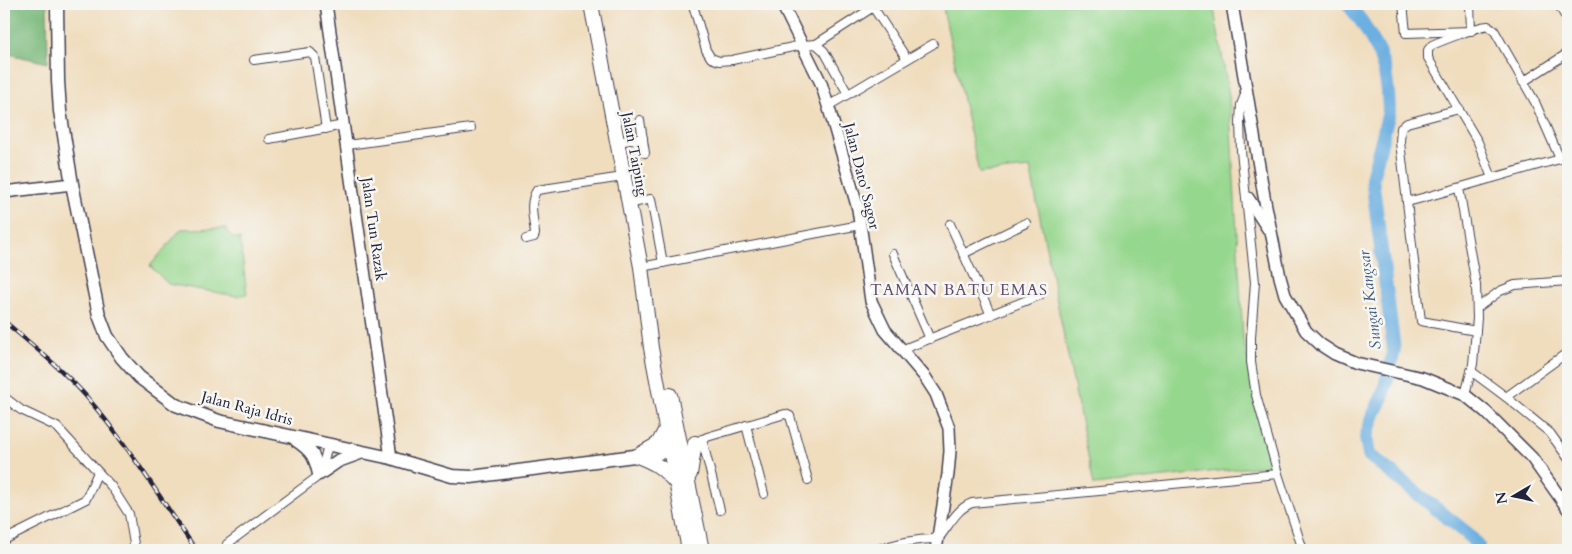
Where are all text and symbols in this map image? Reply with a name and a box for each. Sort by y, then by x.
street label: Jalan Taiping [617,108,653,198]
street label: Jalan Dato' Sagor [839,119,885,232]
street label: Jalan Tun Razak [357,174,391,282]
water label: Sungai Kangsar [1353,248,1387,351]
district label: TAMAN BATU EMAS [870,279,1048,301]
street label: Jalan Raja Idris [197,386,295,430]
north arrow [1490,472,1540,522]
text: N [1491,490,1512,505]

